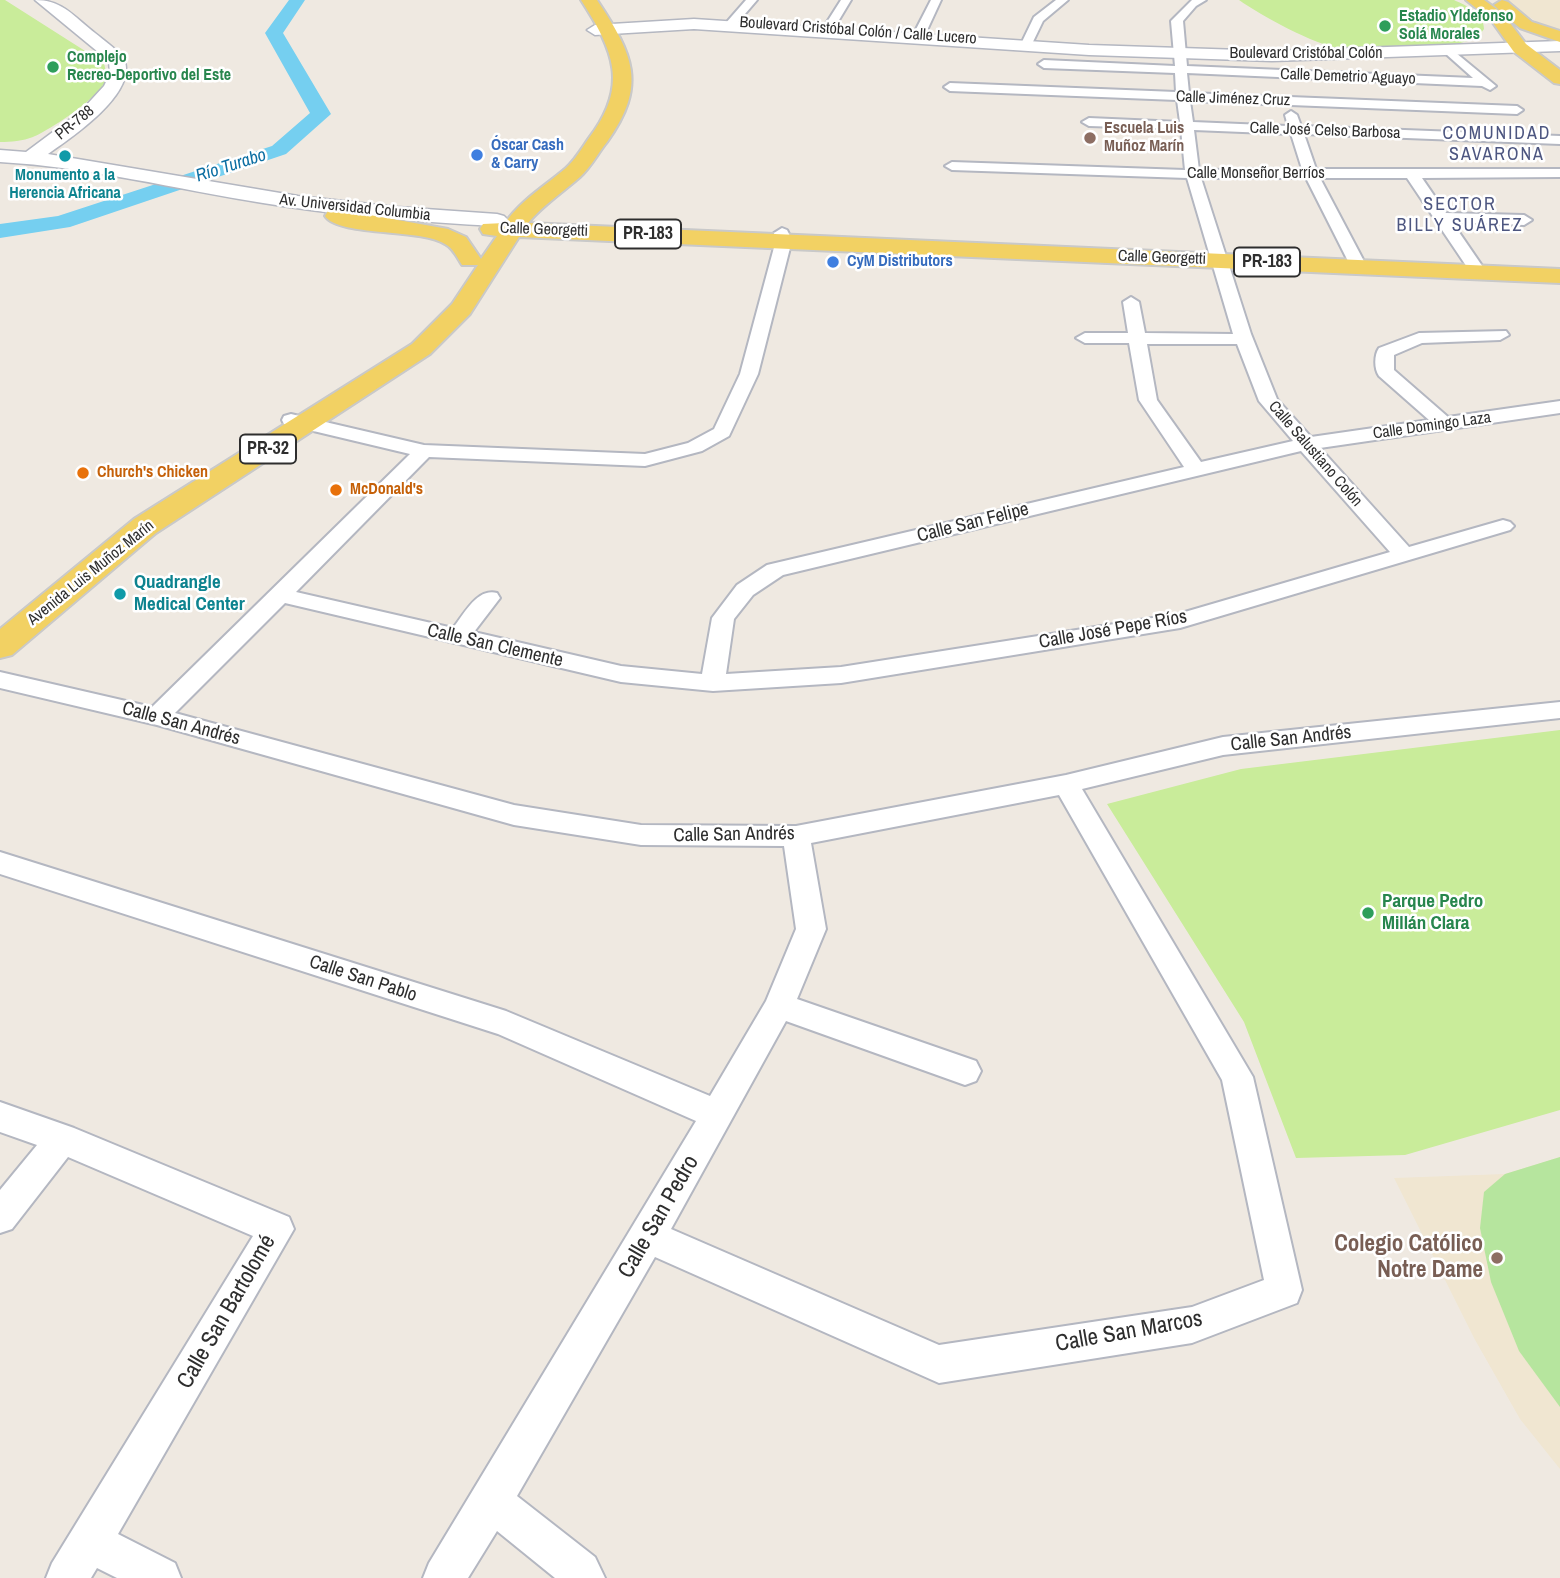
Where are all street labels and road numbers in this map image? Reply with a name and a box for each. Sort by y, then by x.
street label: Boulevard Cristóbal Colón / Calle Lucero [739,13,977,49]
street label: Boulevard Cristóbal Colón [1229,44,1383,64]
street label: Calle Demetrio Aguayo [1280,65,1416,89]
street label: Calle Jiménez Cruz [1175,87,1291,111]
street label: PR-788 [52,102,98,144]
street label: Calle José Celso Barbosa [1249,119,1401,143]
street label: Calle Monseñor Berríos [1187,164,1325,184]
street label: Av. Universidad Columbia [278,191,432,225]
street label: Calle Georgetti [500,219,588,241]
road number: PR-183 [615,220,681,248]
street label: Calle Georgetti [1118,247,1206,269]
road number: PR-183 [1234,248,1300,276]
street label: Calle Salustiano Colón [1264,397,1366,511]
street label: Calle Domingo Laza [1372,408,1492,444]
road number: PR-32 [240,434,296,463]
street label: Calle San Felipe [915,498,1031,548]
street label: Avenida Luis Muñoz Marín [24,516,158,630]
street label: Calle José Pepe Ríos [1037,606,1189,654]
street label: Calle San Clemente [425,619,565,673]
street label: Calle San Andrés [119,697,243,751]
street label: Calle San Andrés [1230,721,1352,757]
street label: Calle San Andrés [673,823,795,847]
street label: Calle San Pablo [306,951,420,1007]
street label: Calle San Pedro [613,1151,705,1283]
street label: Calle San Bartolomé [172,1230,282,1394]
street label: Calle San Marcos [1053,1305,1205,1359]

